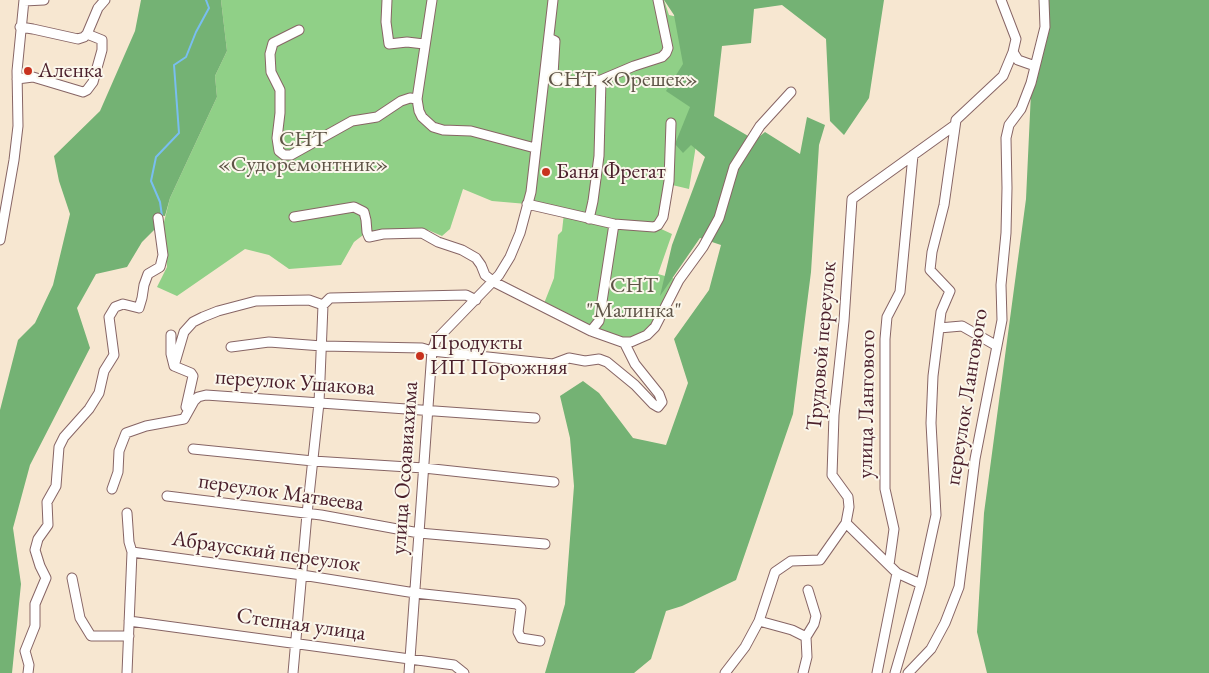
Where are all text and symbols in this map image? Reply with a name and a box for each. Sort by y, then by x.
place label: Аленка [38,58,103,84]
marker: Аленка [22,65,34,77]
park label: СНТ «Орешек» [548,67,698,93]
park label: СНТ «Судоремонтник» [218,127,388,178]
place label: Баня Фрегат [556,159,666,185]
marker: Баня Фрегат [540,166,552,178]
street label: Трудовой переулок [801,260,843,432]
park label: СНТ "Малинка" [586,273,682,324]
street label: переулок Лангового [940,307,994,487]
street label: улица Лангового [852,329,882,479]
place label: Продукты ИП Порожняя [430,330,568,382]
marker: Продукты ИП Порожняя [414,350,426,362]
street label: переулок Ушакова [214,364,376,402]
street label: улица Осоавиахима [386,380,424,556]
street label: переулок Матвеева [197,468,365,518]
street label: Абраусский переулок [170,526,362,578]
street label: Степная улица [235,603,367,647]

